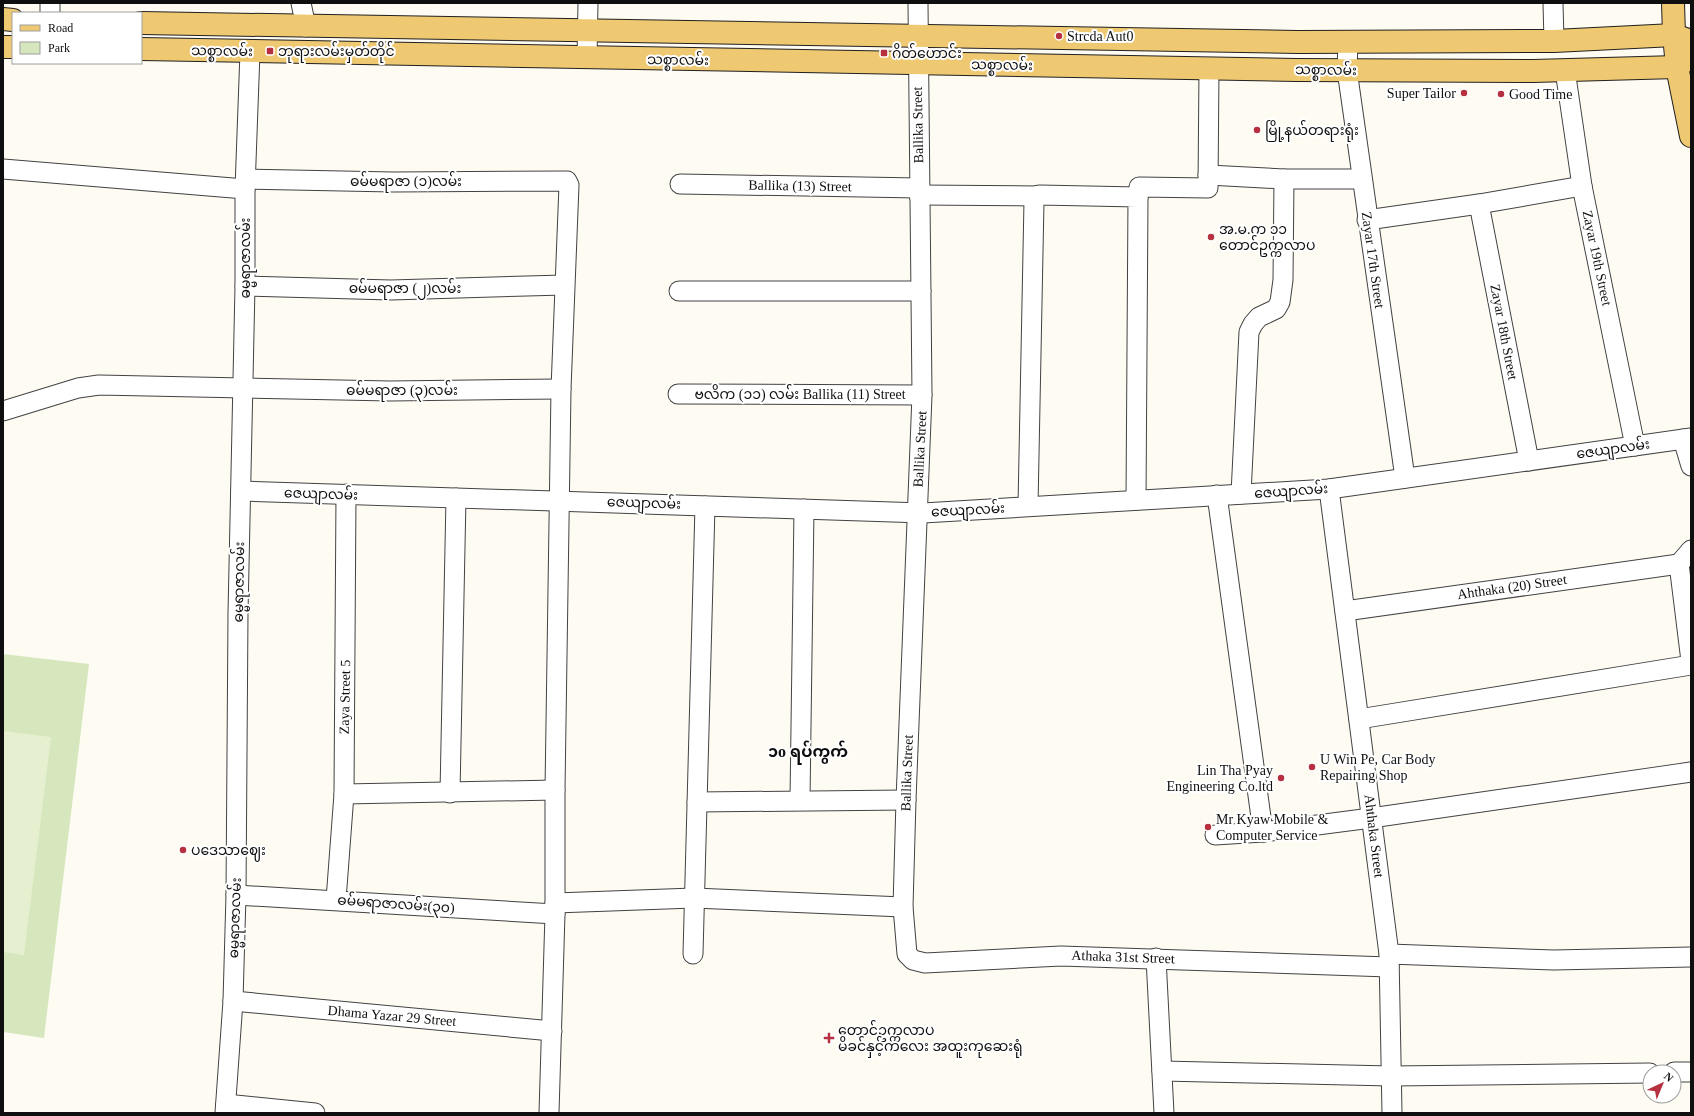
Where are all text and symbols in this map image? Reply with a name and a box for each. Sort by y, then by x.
legend [12,12,142,64]
text: Road [48,21,73,35]
place label: Strcda Aut0 [1067,29,1134,44]
marker: Strcda Aut0 [1054,31,1064,41]
street label: သစ္စာလမ်း [191,40,253,63]
text: Park [48,41,70,55]
place label: ဘုရားလမ်းမှတ်တိုင် [278,41,395,63]
place label: ဂိတ်ဟောင်း [892,43,962,61]
marker: ဘုရားလမ်းမှတ်တိုင် [265,46,275,56]
marker: ဂိတ်ဟောင်း [879,48,889,58]
street label: သစ္စာလမ်း [647,49,709,72]
street label: သစ္စာလမ်း [971,54,1033,77]
street label: သစ္စာလမ်း [1295,59,1357,82]
street label: Ballika Street [910,86,926,163]
place label: Super Tailor [1387,86,1456,101]
place label: Good Time [1509,87,1572,102]
marker: Super Tailor [1459,88,1469,98]
marker: Good Time [1496,89,1506,99]
place label: မြို့နယ်တရားရုံး [1265,120,1359,142]
marker: မြို့နယ်တရားရုံး [1252,125,1262,135]
street label: ဓမ်မရာဇာ (၁)လမ်း [350,171,462,193]
street label: Ballika (13) Street [748,178,852,195]
street label: Zayar 19th Street [1580,209,1614,307]
street label: Zayar 17th Street [1359,211,1387,309]
street label: ဓမ္မရာဇာလမ်း [235,218,257,298]
place label: အ.မ.က ၁၁ တောင်ဥက္ကလာပ [1219,222,1315,257]
marker: အ.မ.က ၁၁ တောင်ဥက္ကလာပ [1206,232,1216,242]
street label: ဓမ်မရာဇာ (၂)လမ်း [349,278,461,300]
street label: Zayar 18th Street [1487,283,1521,381]
street label: ဓမ်မရာဇာ (၃)လမ်း [346,380,458,402]
street label: ဗလိက (၁၁) လမ်း Ballika (11) Street [694,384,906,403]
street label: Ballika Street [911,410,929,488]
street label: ဇေယျာလမ်း [1575,433,1651,466]
street label: ဇေယျာလမ်း [1253,478,1329,505]
street label: ဇေယျာလမ်း [284,482,358,507]
street label: ဇေယျာလမ်း [607,491,681,516]
street label: ဇေယျာလမ်း [930,498,1006,523]
street label: ဓမ္မရာဇာလမ်း [228,541,252,623]
street label: Ahthaka (20) Street [1456,572,1568,603]
street label: Zaya Street 5 [337,660,353,734]
street label: Ballika Street [898,734,916,812]
district label: ၁o ရပ်ကွက် [768,740,848,765]
place label: U Win Pe, Car Body Repairing Shop [1320,752,1435,783]
marker: U Win Pe, Car Body Repairing Shop [1307,762,1317,772]
place label: Lin Tha Pyay Engineering Co.ltd [1166,763,1273,794]
marker: Lin Tha Pyay Engineering Co.ltd [1276,773,1286,783]
street label: Ahthaka Street [1361,794,1387,878]
place label: Mr Kyaw Mobile & Computer Service [1216,812,1328,843]
marker: Mr Kyaw Mobile & Computer Service [1203,822,1213,832]
place label: ပဒေသာဈေး [191,843,266,862]
marker: ပဒေသာဈေး [178,845,188,855]
street label: ဓမ္မရာဇာလမ်း [223,877,248,959]
street label: ဓမ်မရာဇာလမ်း(၃၀) [337,889,456,920]
street label: Athaka 31st Street [1071,948,1175,966]
street label: Dhama Yazar 29 Street [327,1003,457,1029]
place label: တောင်ဥက္ကလာပ မိခင်နှင့်ကလေး အထူးကုဆေးရုံ [838,1020,1023,1058]
marker: တောင်ဥက္ကလာပ မိခင်နှင့်ကလေး အထူးကုဆေးရုံ [823,1032,835,1044]
north arrow [1642,1064,1682,1104]
text: N [1662,1070,1676,1084]

